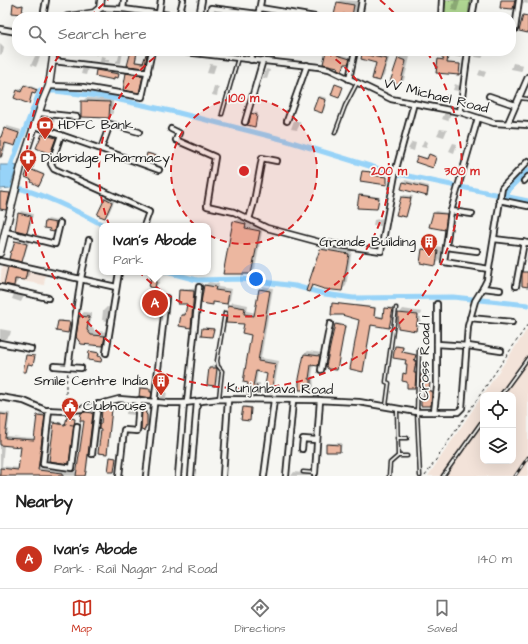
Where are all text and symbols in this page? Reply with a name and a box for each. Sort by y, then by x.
search box [12,12,516,56]
icon: search [26,23,48,45]
text: Search here [58,24,147,45]
street label: VV Michael Road [382,73,490,119]
text: 100 m [229,90,260,107]
bank icon: HDFC Bank [35,115,55,140]
place label: HDFC Bank [58,115,134,135]
pharmacy icon: Diabridge Pharmacy [18,148,38,173]
place label: Diabridge Pharmacy [41,148,170,168]
text: 200 m [370,163,408,180]
text: 300 m [443,163,480,180]
centre of rings [237,164,251,178]
popup [99,223,211,275]
text: Ivan's Abode [113,230,197,251]
place label: Grande Building [319,232,416,252]
building icon: Grande Building [419,232,439,257]
text: Park [113,251,143,269]
your location [246,269,266,289]
pin: A [142,288,168,318]
street label: Cross Road 1 [414,315,436,401]
place label: Smile Centre India [34,371,148,391]
building icon: Smile Centre India [151,371,171,396]
street label: Kunjanbava Road [227,378,333,400]
map controls [480,392,516,464]
button: locate [480,392,516,428]
public building icon: Clubhouse [60,396,80,421]
place label: Clubhouse [83,396,147,416]
button: layers [480,428,516,464]
text: Nearby [16,490,73,514]
text: Ivan's Abode [54,539,137,560]
text: A [25,550,33,568]
text: 140 m [478,550,512,568]
text: Park · Rail Nagar 2nd Road [54,560,218,578]
tab: Map [71,597,93,636]
tab: Directions [234,597,286,636]
tab: Saved [427,597,457,636]

